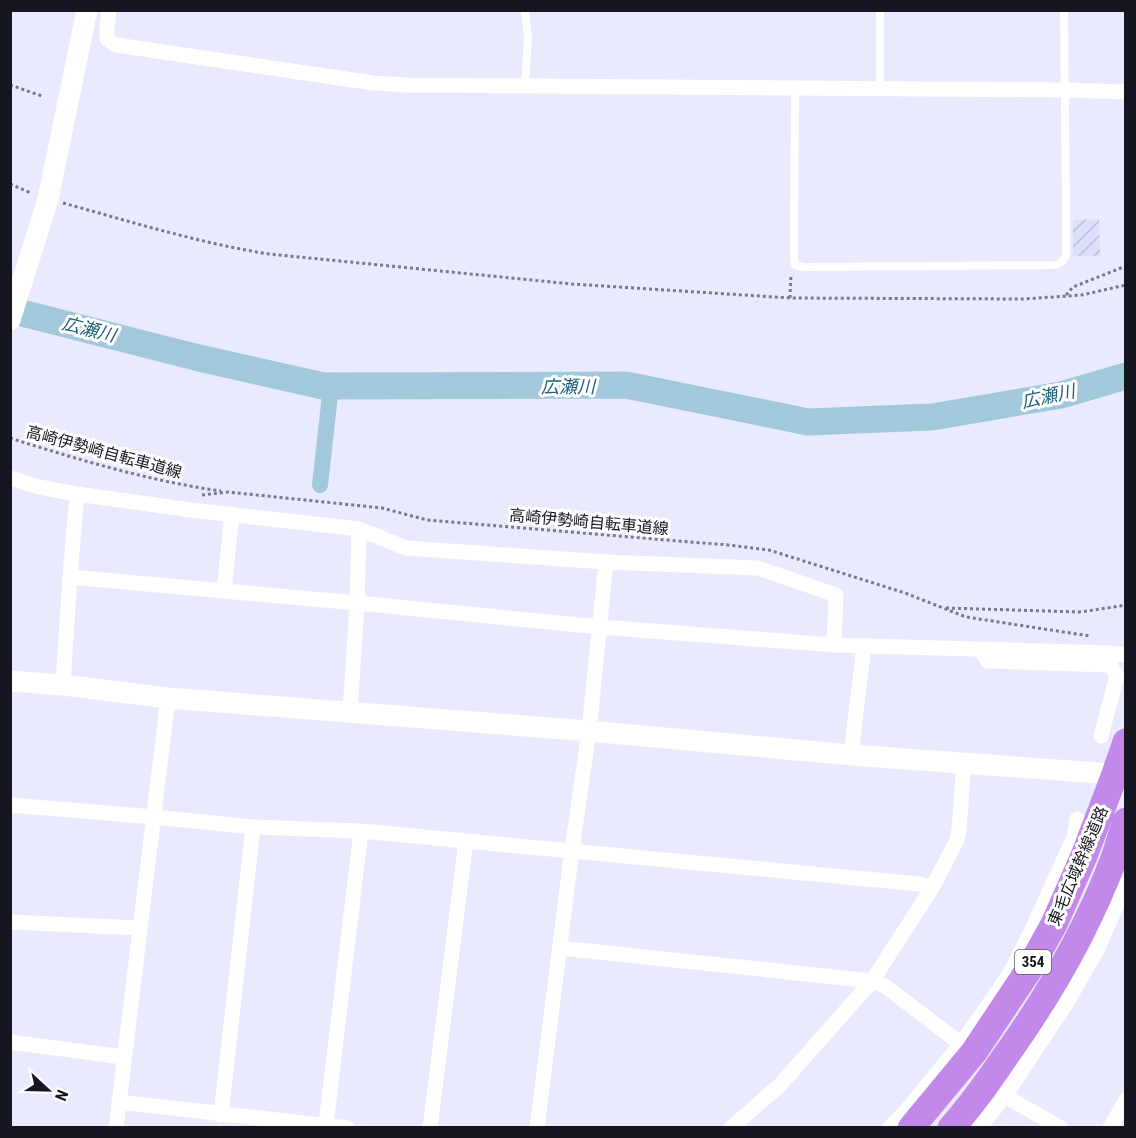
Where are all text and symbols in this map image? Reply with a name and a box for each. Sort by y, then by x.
water label: 広瀬川 [60,312,120,346]
water label: 広瀬川 [541,376,597,397]
water label: 広瀬川 [1019,380,1079,412]
street label: 高崎伊勢崎自転車道線 [24,422,184,482]
street label: 高崎伊勢崎自転車道線 [508,506,670,538]
street label: 東毛広域幹線道路 [1044,803,1112,929]
road number: 354 [1015,950,1051,974]
north arrow [18,1060,78,1120]
text: N [51,1087,72,1104]

